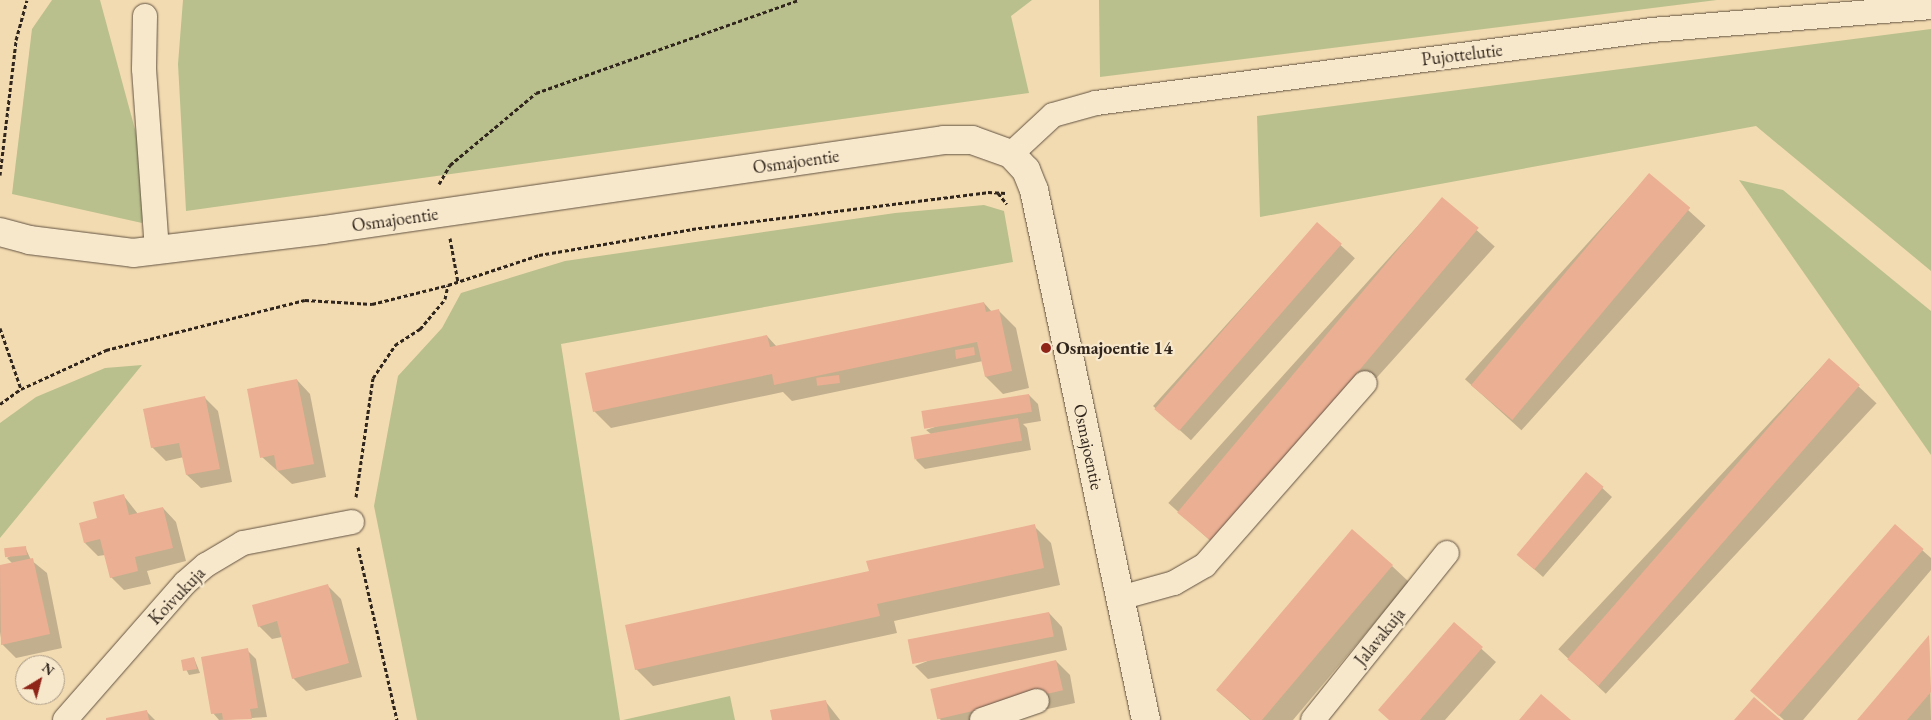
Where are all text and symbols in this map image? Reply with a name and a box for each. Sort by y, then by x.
street label: Pujottelutie [1420,39,1504,71]
street label: Osmajoentie [751,145,841,179]
street label: Osmajoentie [350,203,440,237]
place label: Osmajoentie 14 [1056,337,1173,359]
marker: Osmajoentie 14 [1040,342,1052,354]
street label: Osmajoentie [1068,402,1108,492]
street label: Koivukuja [144,563,210,629]
street label: Jalavakuja [1350,604,1410,670]
north arrow [15,655,65,705]
text: N [38,658,58,679]

